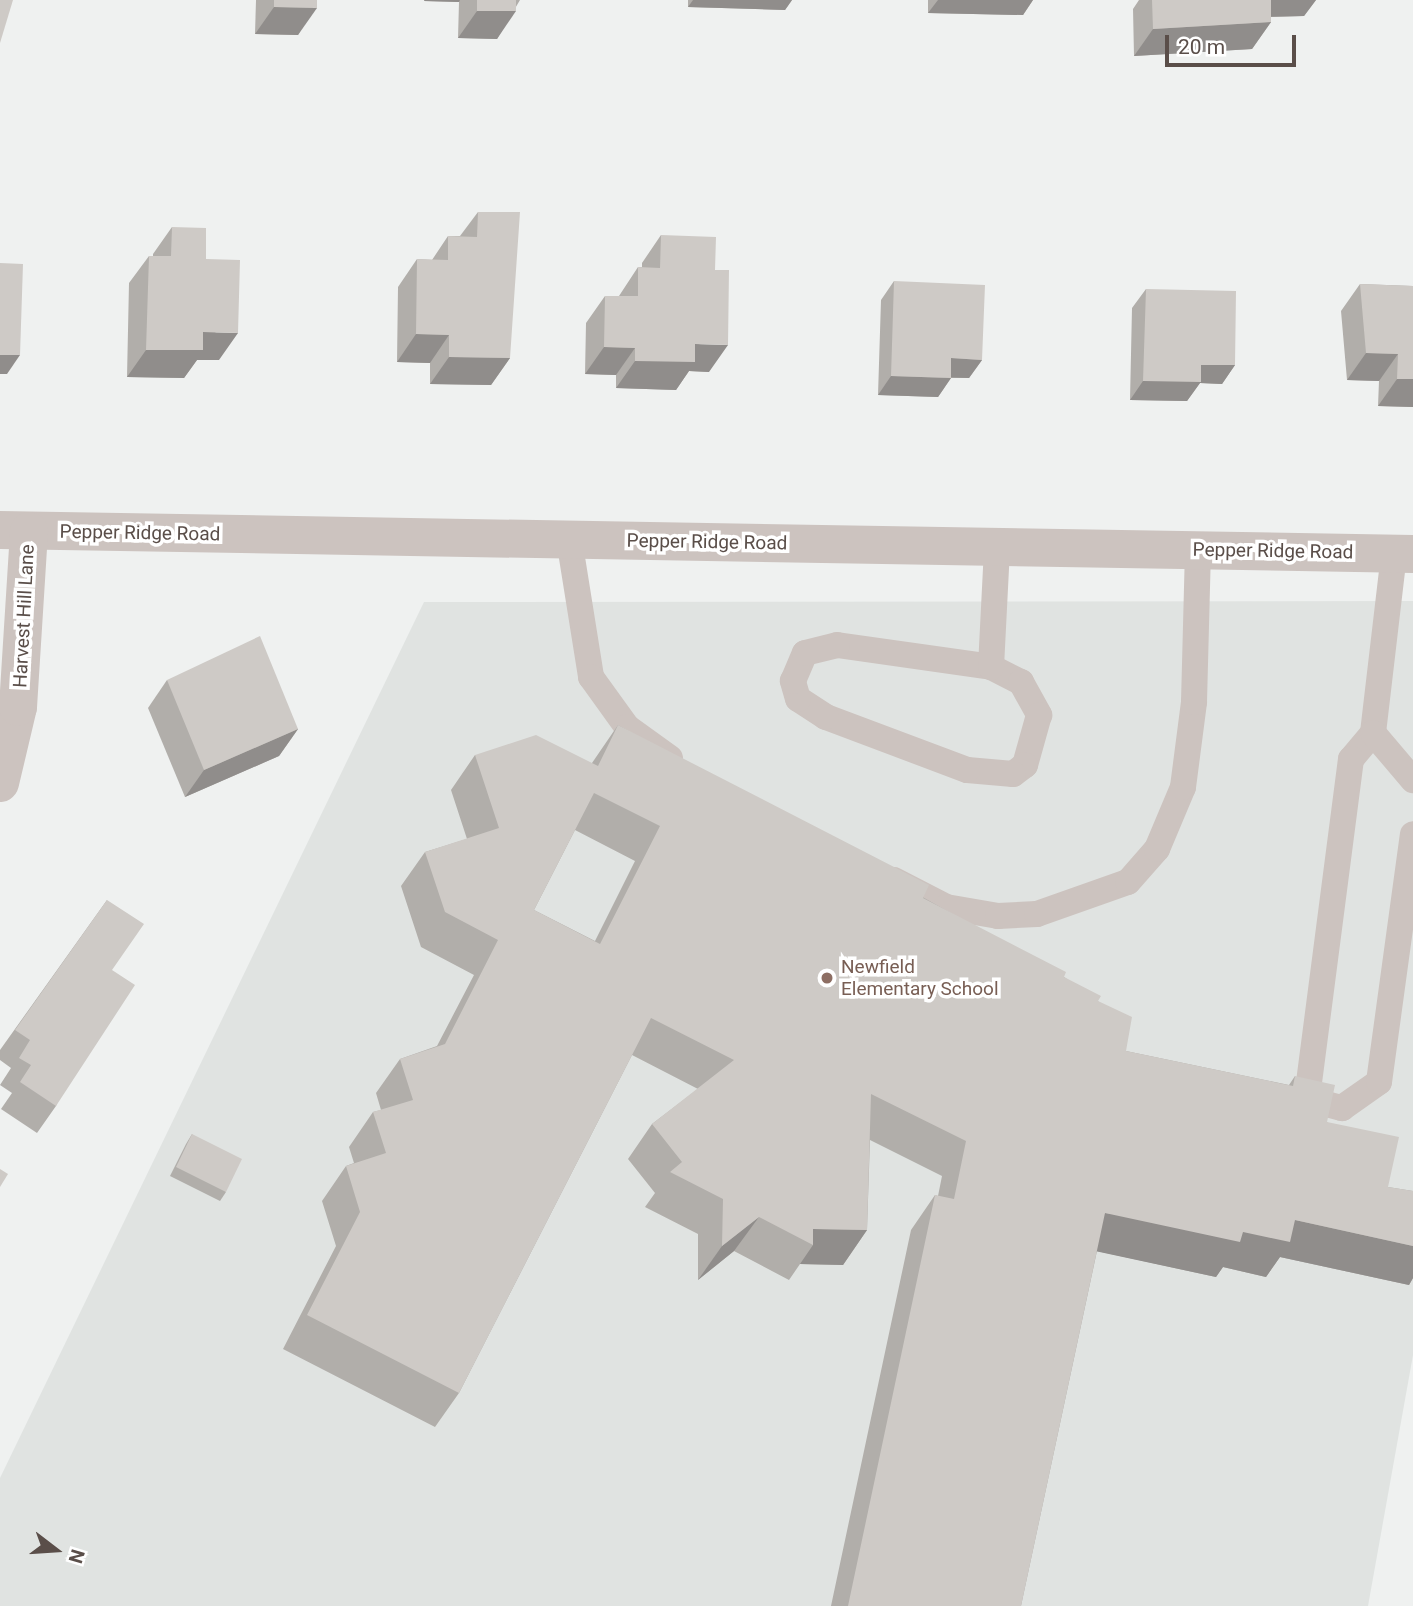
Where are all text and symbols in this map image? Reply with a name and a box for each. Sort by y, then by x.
scale bar [1168,21,1299,65]
text: 20 m [1178,35,1225,59]
street label: Pepper Ridge Road [60,520,220,546]
street label: Pepper Ridge Road [627,529,787,555]
street label: Pepper Ridge Road [1193,538,1353,564]
street label: Harvest Hill Lane [9,544,39,688]
place label: Newfield Elementary School [841,956,999,1000]
marker: Newfield Elementary School [819,970,835,986]
north arrow [21,1515,91,1585]
text: N [64,1547,90,1566]

